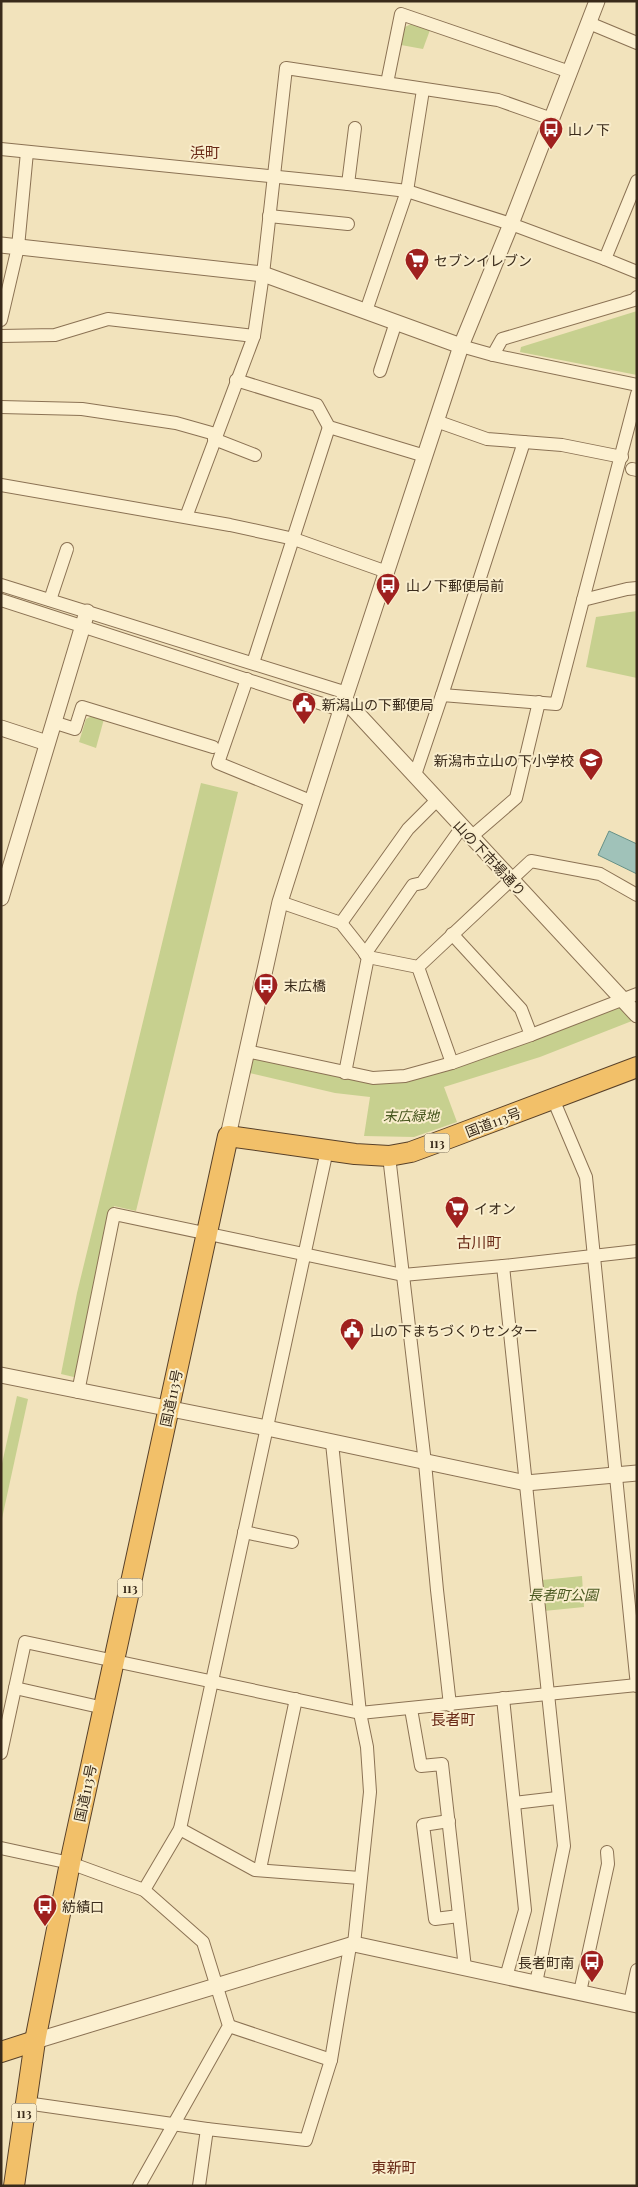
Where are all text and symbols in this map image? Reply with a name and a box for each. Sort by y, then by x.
bus stop icon: 山ノ下 [538,116,564,150]
place label: 山ノ下 [568,120,610,139]
district label: 浜町 [190,142,220,162]
supermarket icon: セブンイレブン [404,247,430,281]
place label: セブンイレブン [434,251,532,270]
bus stop icon: 山ノ下郵便局前 [375,572,401,606]
place label: 山ノ下郵便局前 [406,576,504,595]
public building icon: 新潟山の下郵便局 [291,691,317,725]
place label: 新潟山の下郵便局 [322,695,434,714]
school or university icon: 新潟市立山の下小学校 [578,747,604,781]
place label: 新潟市立山の下小学校 [434,751,574,770]
street label: 山の下市場通り [450,816,530,900]
bus stop icon: 末広橋 [253,972,279,1006]
place label: 末広橋 [284,976,326,995]
street label: 国道113号 [462,1103,524,1141]
park label: 末広緑地 [383,1106,441,1125]
road number: 113 [424,1134,450,1152]
supermarket icon: イオン [444,1195,470,1229]
place label: イオン [474,1199,516,1218]
district label: 古川町 [456,1232,502,1252]
public building icon: 山の下まちづくりセンター [339,1317,365,1351]
place label: 山の下まちづくりセンター [370,1321,538,1340]
street label: 国道113号 [156,1367,186,1429]
road number: 113 [118,1579,142,1598]
park label: 長者町公園 [528,1585,600,1604]
district label: 長者町 [430,1709,476,1729]
street label: 国道113号 [70,1762,100,1824]
bus stop icon: 紡績口 [32,1893,58,1927]
place label: 紡績口 [62,1897,104,1916]
bus stop icon: 長者町南 [579,1949,605,1983]
place label: 長者町南 [518,1953,574,1972]
road number: 113 [12,2104,36,2122]
district label: 東新町 [371,2157,417,2177]

